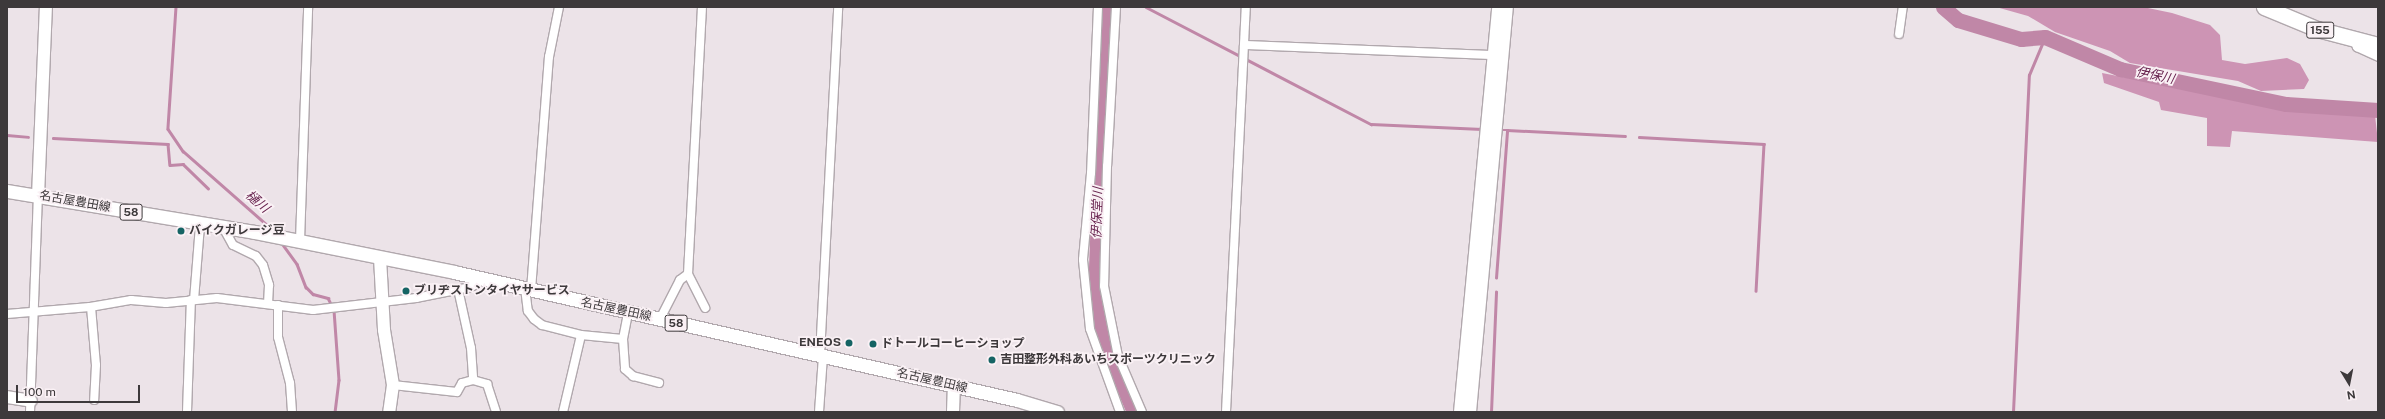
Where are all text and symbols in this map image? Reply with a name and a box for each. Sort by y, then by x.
road number: 155 [2306,21,2334,39]
water label: 伊保川 [2134,64,2176,88]
water label: 伊保堂川 [1089,187,1107,239]
water label: 樋川 [242,188,272,216]
street label: 名古屋豊田線 [38,189,112,215]
road number: 58 [119,203,143,221]
place label: バイクガレージ豆 [189,224,285,238]
marker: バイクガレージ豆 [176,226,186,236]
place label: ブリヂストンタイヤサービス [414,284,570,298]
marker: ブリヂストンタイヤサービス [401,286,411,296]
street label: 名古屋豊田線 [579,295,653,325]
road number: 58 [664,314,688,332]
place label: ENEOS [799,336,841,350]
place label: ドトールコーヒーショップ [881,337,1025,351]
marker: ENEOS [844,338,854,348]
marker: ドトールコーヒーショップ [868,339,878,349]
place label: 吉田整形外科あいちスポーツクリニック [1000,353,1216,367]
marker: 吉田整形外科あいちスポーツクリニック [987,355,997,365]
north arrow [2329,363,2369,403]
street label: 名古屋豊田線 [895,366,969,396]
scale bar [18,377,142,403]
text: 100 m [23,385,56,399]
text: N [2346,388,2356,401]

